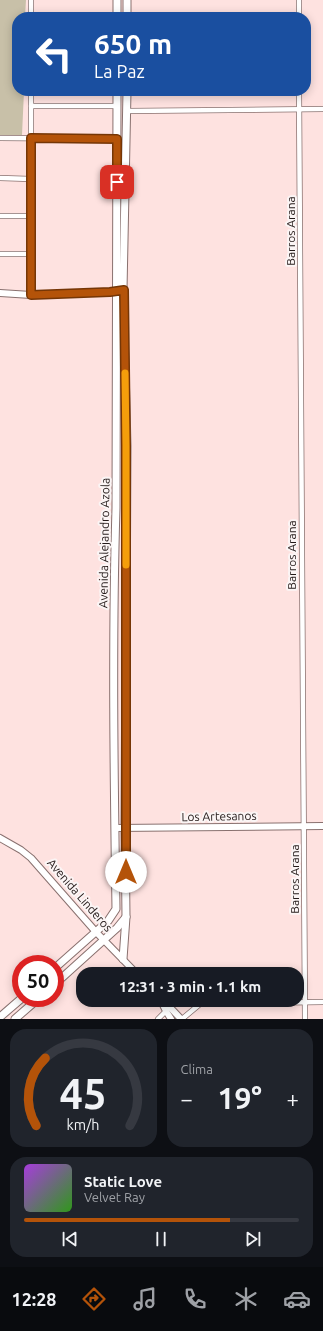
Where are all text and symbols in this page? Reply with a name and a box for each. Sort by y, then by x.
icon: left [28,28,80,80]
text: 650 m [94,28,172,59]
text: La Paz [94,61,145,81]
pin [100,165,134,199]
icon: arrive [106,171,128,193]
street label: Barros Arana [284,196,297,266]
street label: Avenida Alejandro Azola [96,478,112,608]
street label: Barros Arana [285,520,298,590]
street label: Los Artesanos [181,809,257,823]
street label: Barros Arana [288,844,301,914]
position arrow [105,851,147,893]
street label: Avenida Linderos [45,856,115,934]
speed limit sign: 50 [12,955,64,1007]
text: 12:31 · 3 min · 1.1 km [119,978,261,995]
text: Clima [181,1062,213,1076]
text: 45 [60,1070,107,1117]
text: 19° [218,1081,262,1115]
text: − [181,1086,193,1111]
text: + [287,1086,299,1111]
text: km/h [67,1117,100,1133]
text: Static Love [84,1173,162,1190]
text: Velvet Ray [84,1190,145,1204]
icon: previous [59,1228,81,1250]
icon: pause [150,1228,172,1250]
icon: next [242,1228,264,1250]
icon: directions [80,1285,108,1313]
icon: music [131,1285,159,1313]
icon: phone [181,1285,209,1313]
icon: climate [232,1285,260,1313]
icon: car [283,1285,311,1313]
text: 12:28 [11,1289,57,1309]

